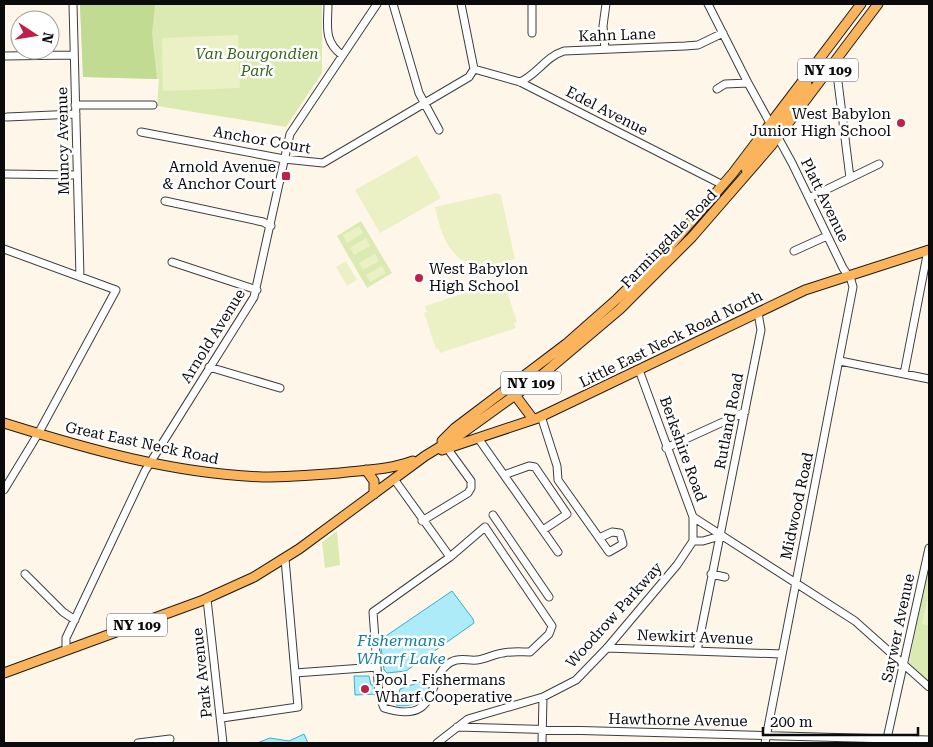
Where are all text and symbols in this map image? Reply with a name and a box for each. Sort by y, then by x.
north arrow [10,10,60,60]
street label: Kahn Lane [578,25,656,45]
text: N [39,31,57,45]
park label: Van Bourgondien Park [195,45,319,80]
road number: NY 109 [798,58,858,82]
street label: Edel Avenue [563,83,651,139]
street label: Muncy Avenue [53,87,73,195]
place label: West Babylon Junior High School [750,105,891,140]
marker: West Babylon Junior High School [895,117,907,129]
street label: Anchor Court [212,123,313,158]
street label: Platt Avenue [797,155,853,245]
place label: Arnold Avenue & Anchor Court [162,158,276,193]
marker: Arnold Avenue & Anchor Court [280,170,292,182]
street label: Farmingdale Road [617,186,721,292]
place label: West Babylon High School [429,260,529,295]
marker: West Babylon High School [413,272,425,284]
street label: Arnold Avenue [177,286,249,386]
street label: Little East Neck Road North [576,287,766,391]
street label: Rutland Road [711,371,747,471]
road number: NY 109 [501,372,561,394]
street label: Berkshire Road [656,394,710,504]
street label: Great East Neck Road [64,418,221,468]
street label: Midwood Road [777,450,817,561]
street label: Woodrow Parkway [562,559,666,671]
street label: Saywer Avenue [878,572,918,684]
road number: NY 109 [107,614,167,636]
street label: Newkirt Avenue [637,626,753,648]
street label: Park Avenue [188,627,216,719]
water label: Fishermans Wharf Lake [356,631,446,668]
place label: Pool - Fishermans Wharf Cooperative [375,671,512,706]
marker: Pool - Fishermans Wharf Cooperative [359,683,371,695]
scale bar [763,704,918,736]
street label: Hawthorne Avenue [608,710,748,730]
text: 200 m [770,713,813,731]

